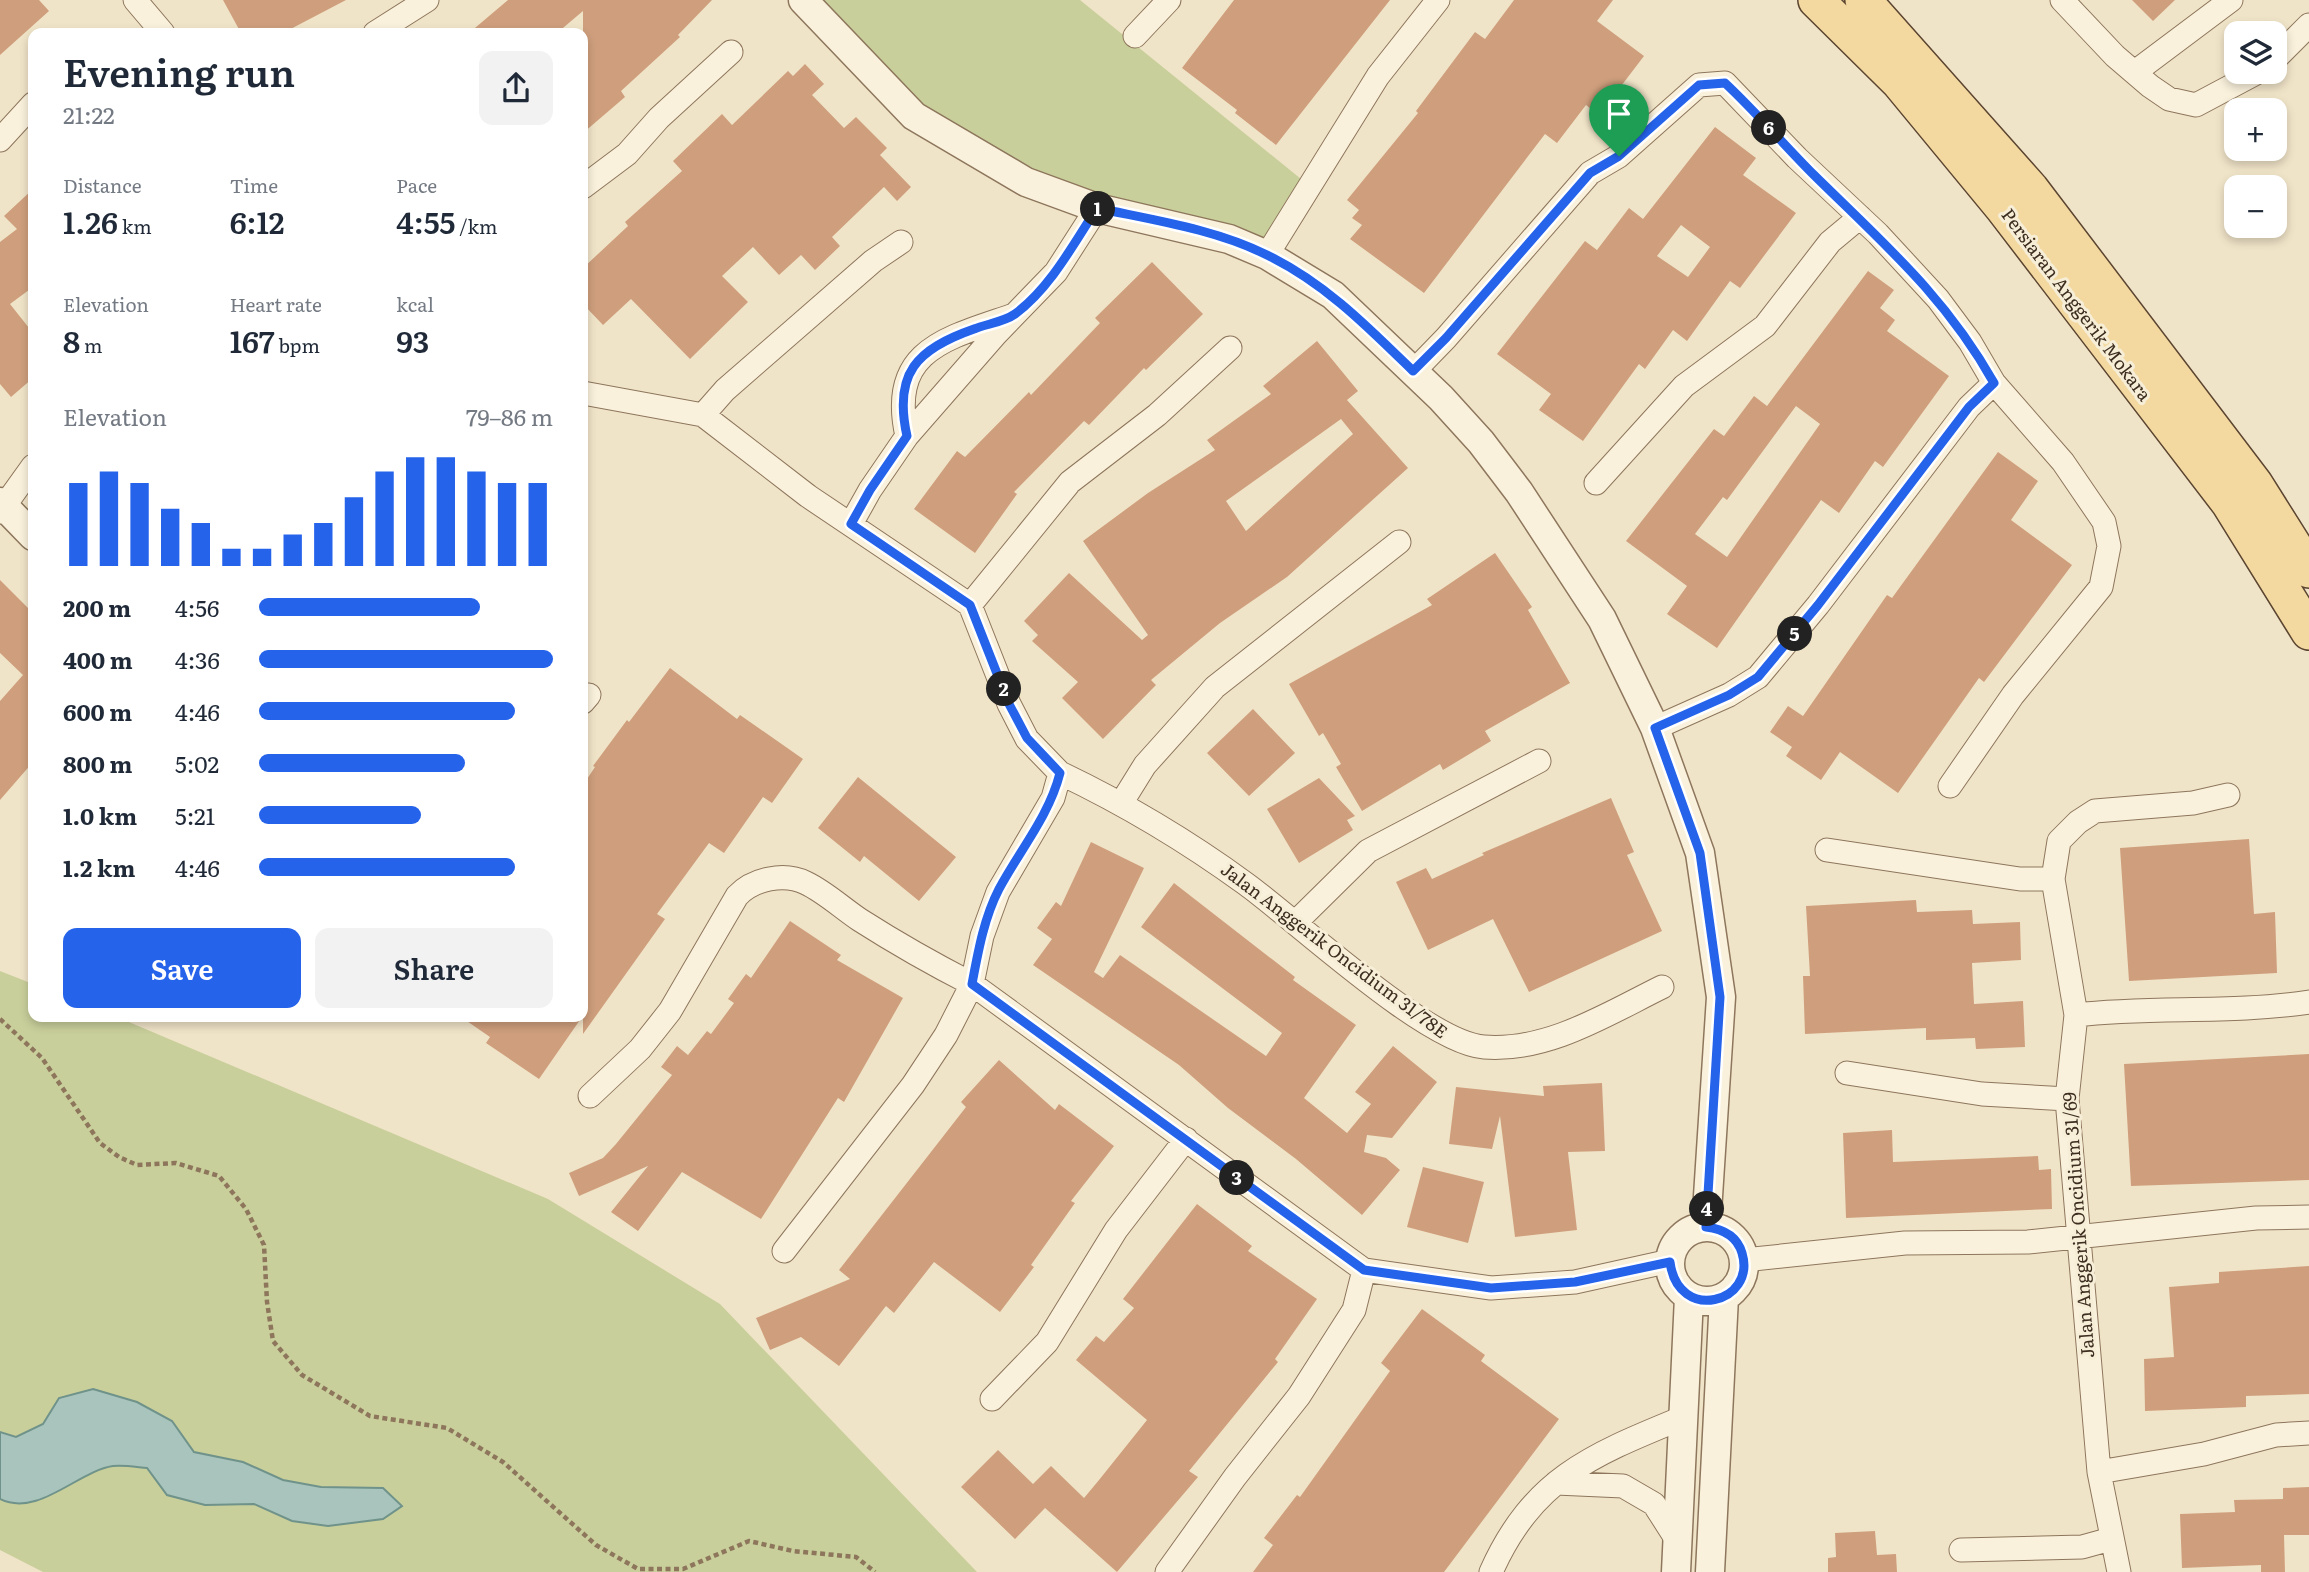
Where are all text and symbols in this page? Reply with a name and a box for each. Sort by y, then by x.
map controls [2224,21,2287,238]
button: layers [2224,21,2287,84]
text: Evening run [63,42,295,99]
button: share [479,51,553,125]
pin [1589,84,1649,156]
icon: arrive [1600,95,1638,133]
text: 21:22 [63,97,115,131]
button: + [2224,98,2287,161]
pin: 6 [1752,110,1786,146]
text: 6 [1763,113,1774,141]
text: Distance [63,171,142,199]
text: Time [230,171,278,199]
text: Pace [396,171,437,199]
button: − [2224,175,2287,238]
pin: 1 [1080,192,1116,227]
text: 1 [1094,194,1101,222]
text: 1.26 [63,199,118,243]
text: 6:12 [230,199,285,243]
text: 4:55 [396,199,455,243]
street label: Persiaran Anggerik Mokara [1996,202,2159,406]
text: km [118,212,152,240]
text: /km [455,212,497,240]
text: Elevation [63,290,149,318]
text: Heart rate [230,290,322,318]
text: kcal [396,290,434,318]
text: 8 [63,318,80,362]
text: 167 [230,318,275,362]
text: 93 [396,318,429,362]
text: m [80,331,102,359]
text: bpm [275,331,320,359]
text: Elevation [63,399,167,433]
text: 79–86 m [466,399,553,433]
text: 200 m [63,590,131,624]
text: 4:56 [175,590,219,624]
pin: 5 [1778,616,1812,652]
text: 5 [1789,619,1800,647]
text: 400 m [63,642,133,676]
text: 4:36 [175,642,220,676]
pin: 2 [986,672,1021,706]
text: 2 [998,674,1009,702]
text: 600 m [63,694,132,728]
text: 4:46 [175,694,220,728]
text: 800 m [63,746,132,780]
text: 5:02 [175,746,219,780]
text: 1.0 km [63,798,137,832]
text: 5:21 [175,798,215,832]
text: 1.2 km [63,850,135,884]
text: 4:46 [175,850,220,884]
street label: Jalan Anggerik Oncidium 31/78E [1216,855,1454,1044]
button: Save [63,928,301,1008]
button: Share [315,928,553,1008]
street label: Jalan Anggerik Oncidium 31/69 [2055,1091,2100,1359]
pin: 3 [1220,1160,1254,1196]
text: 3 [1231,1163,1242,1191]
pin: 4 [1690,1192,1724,1226]
text: 4 [1701,1194,1712,1222]

